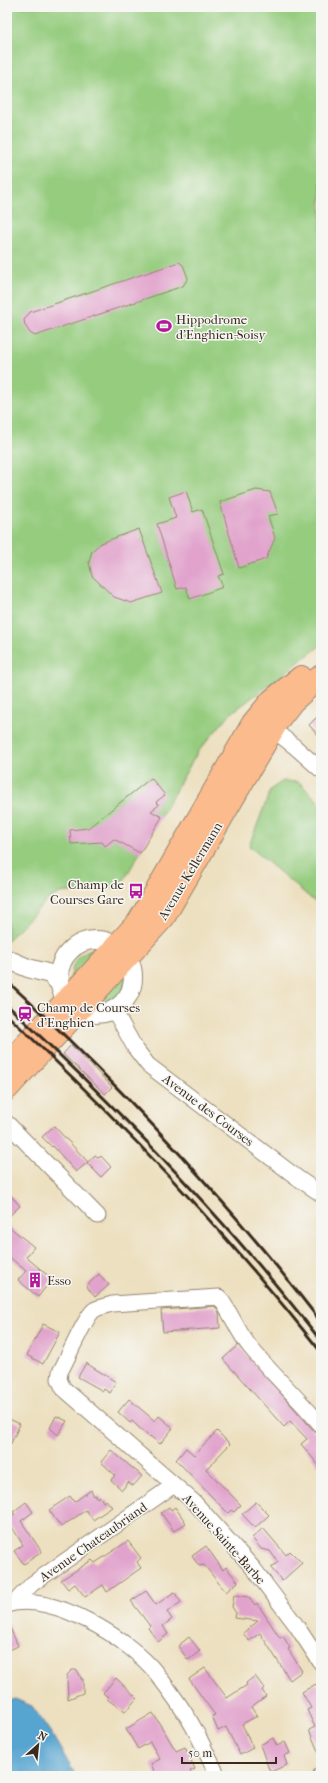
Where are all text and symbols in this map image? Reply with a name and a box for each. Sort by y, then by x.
place label: Hippodrome d'Enghien-Soisy [176,312,266,342]
sports icon: Hippodrome d'Enghien-Soisy [155,317,173,335]
street label: Avenue Kellermann [154,819,225,923]
place label: Champ de Courses Gare [50,877,125,907]
bus stop icon: Champ de Courses Gare [127,882,145,900]
place label: Champ de Courses d'Enghien [37,1000,140,1030]
station icon: Champ de Courses d'Enghien [16,1005,34,1023]
street label: Avenue des Courses [159,1070,257,1149]
building icon: Esso [26,1271,44,1289]
place label: Esso [47,1273,72,1288]
street label: Avenue Sainte-Barbe [179,1490,269,1588]
street label: Avenue Chateaubriand [36,1499,150,1585]
north arrow [18,1725,58,1765]
text: N [36,1729,50,1745]
scale bar [182,1739,276,1765]
text: 50 m [188,1746,212,1760]

